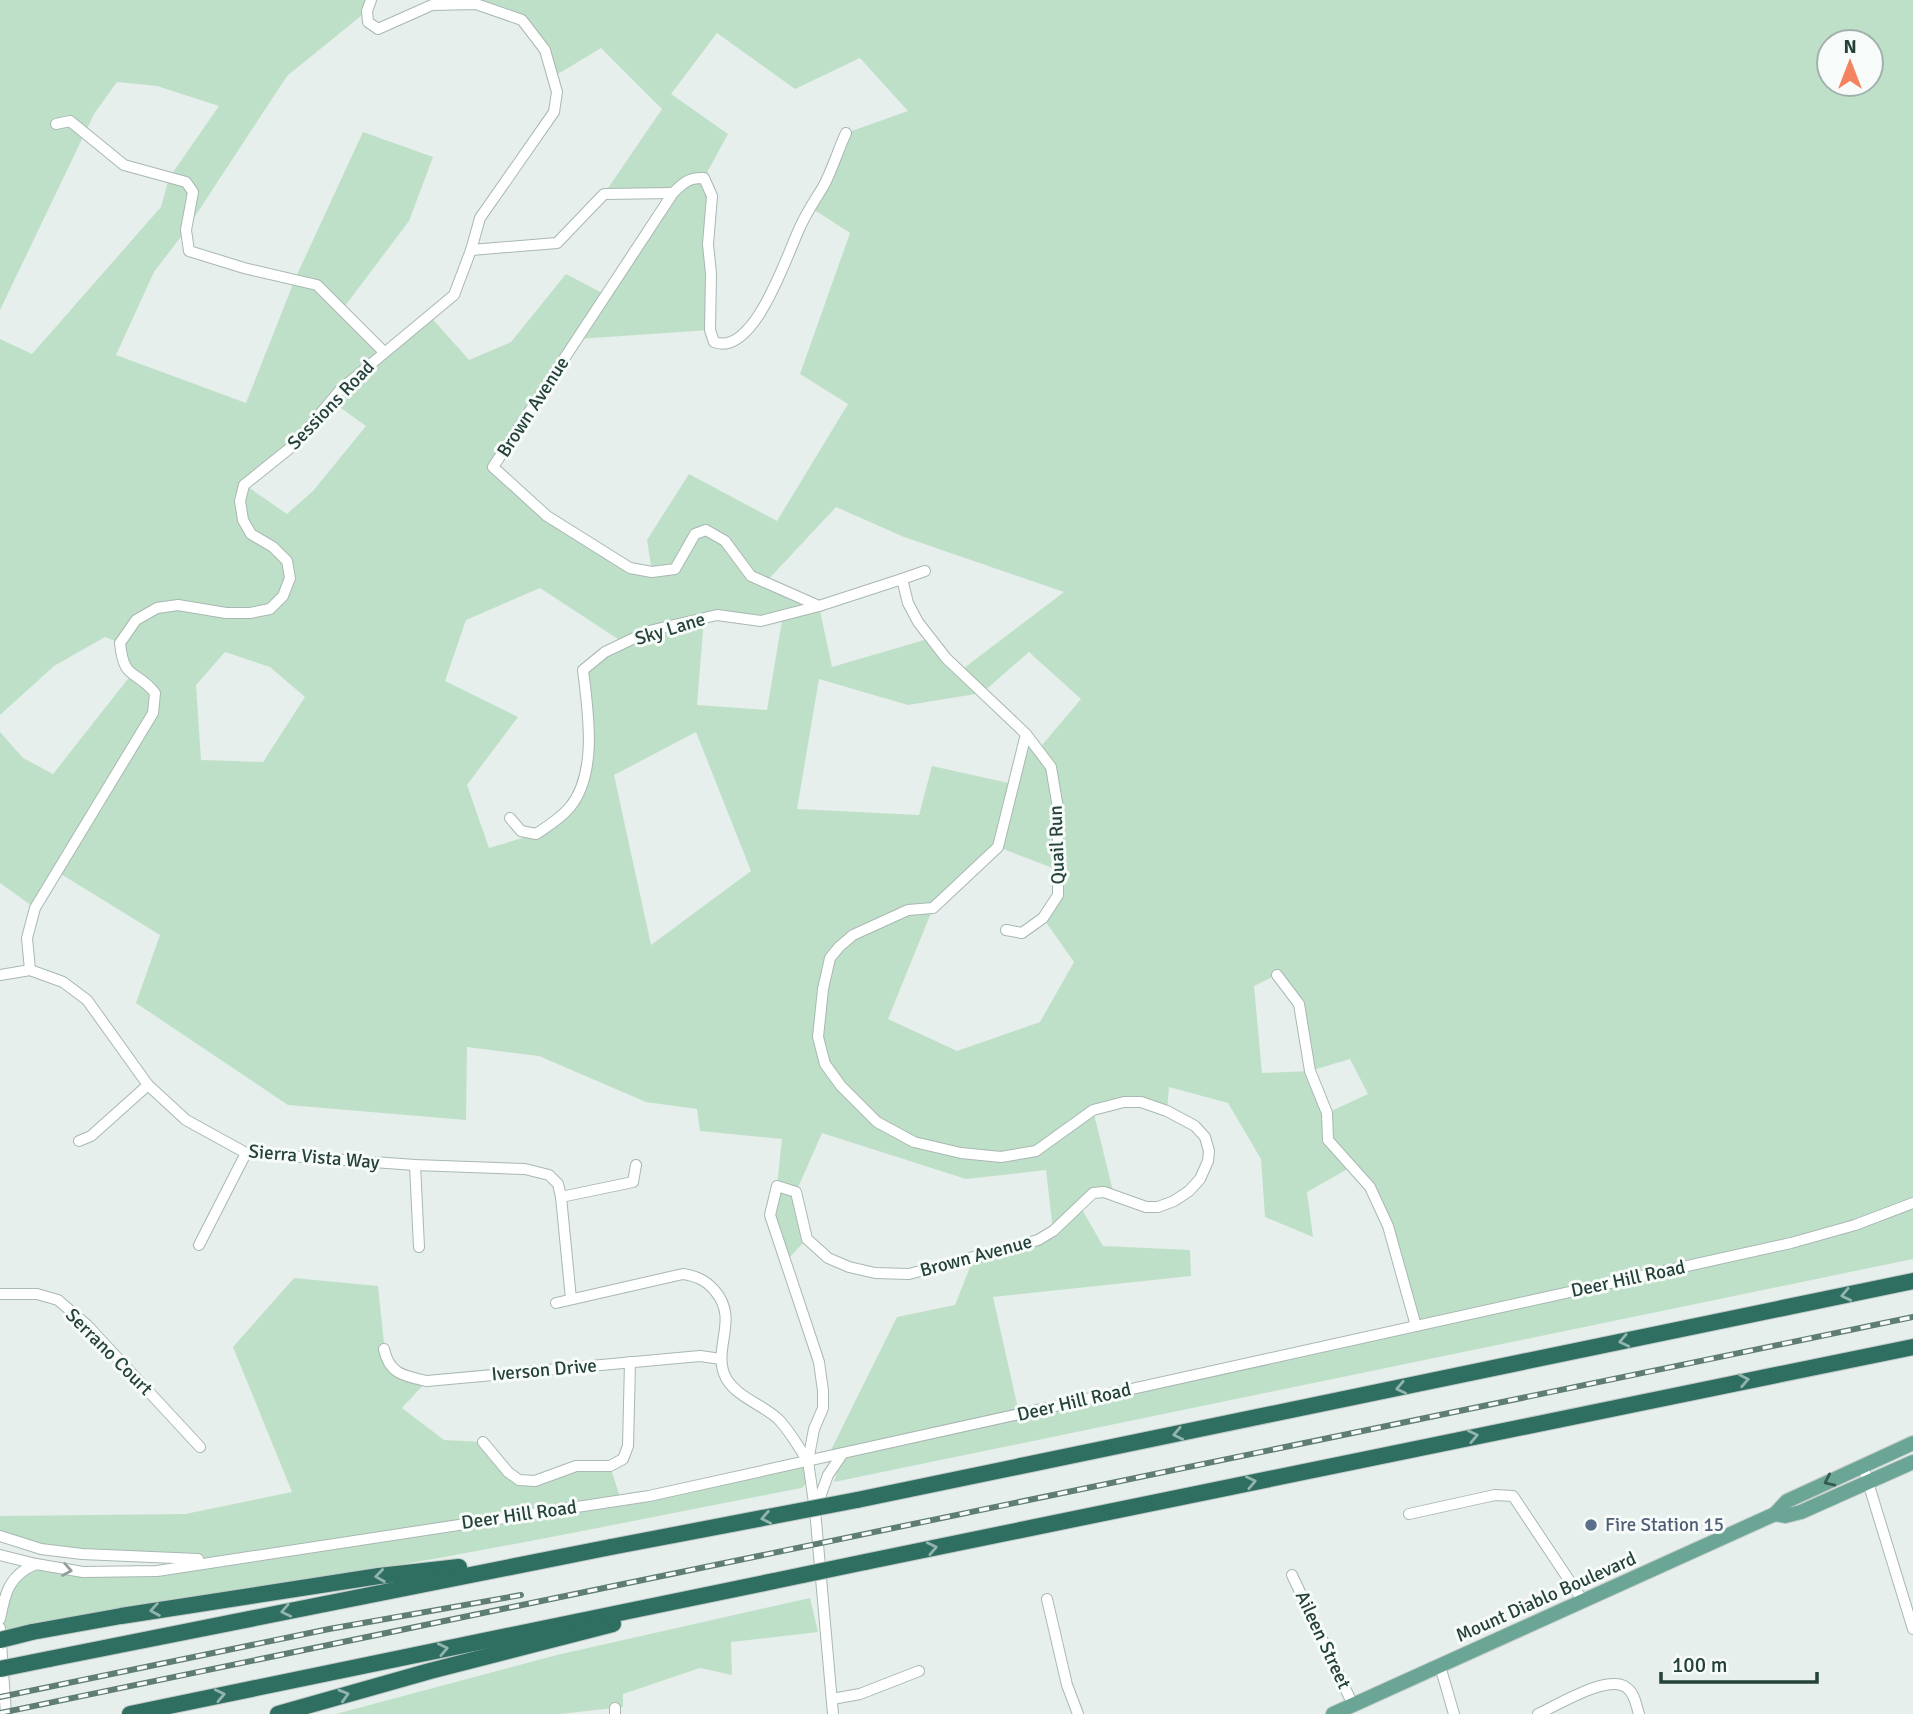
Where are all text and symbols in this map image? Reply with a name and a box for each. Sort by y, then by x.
north arrow [1815,28,1885,98]
text: N [1843,35,1857,59]
street label: Brown Avenue [492,352,574,462]
street label: Sessions Road [282,355,380,455]
street label: Sky Lane [632,607,708,651]
street label: Quail Run [1044,805,1070,885]
street label: Sierra Vista Way [247,1139,381,1175]
street label: Brown Avenue [917,1229,1035,1283]
street label: Deer Hill Road [1569,1255,1687,1303]
one-way arrow [1840,1286,1852,1301]
street label: Serrano Court [60,1303,158,1401]
one-way arrow [1618,1333,1630,1348]
street label: Iverson Drive [490,1353,598,1387]
one-way arrow [1738,1374,1750,1389]
street label: Deer Hill Road [1015,1377,1133,1427]
one-way arrow [1395,1379,1407,1394]
one-way arrow [1172,1426,1184,1441]
one-way arrow [1467,1429,1479,1444]
one-way arrow [1824,1473,1836,1487]
one-way arrow [1245,1475,1257,1490]
street label: Deer Hill Road [460,1495,578,1535]
one-way arrow [760,1509,772,1524]
place label: Fire Station 15 [1605,1513,1724,1537]
marker: Fire Station 15 [1583,1517,1599,1533]
one-way arrow [926,1542,938,1557]
street label: Mount Diablo Boulevard [1452,1546,1640,1648]
one-way arrow [61,1562,73,1577]
one-way arrow [374,1568,386,1583]
street label: Aileen Street [1290,1587,1356,1693]
one-way arrow [280,1602,292,1617]
one-way arrow [149,1603,161,1618]
scale bar [1661,1640,1817,1684]
one-way arrow [437,1643,449,1658]
text: 100 m [1672,1652,1727,1678]
one-way arrow [214,1689,226,1704]
one-way arrow [337,1689,349,1703]

